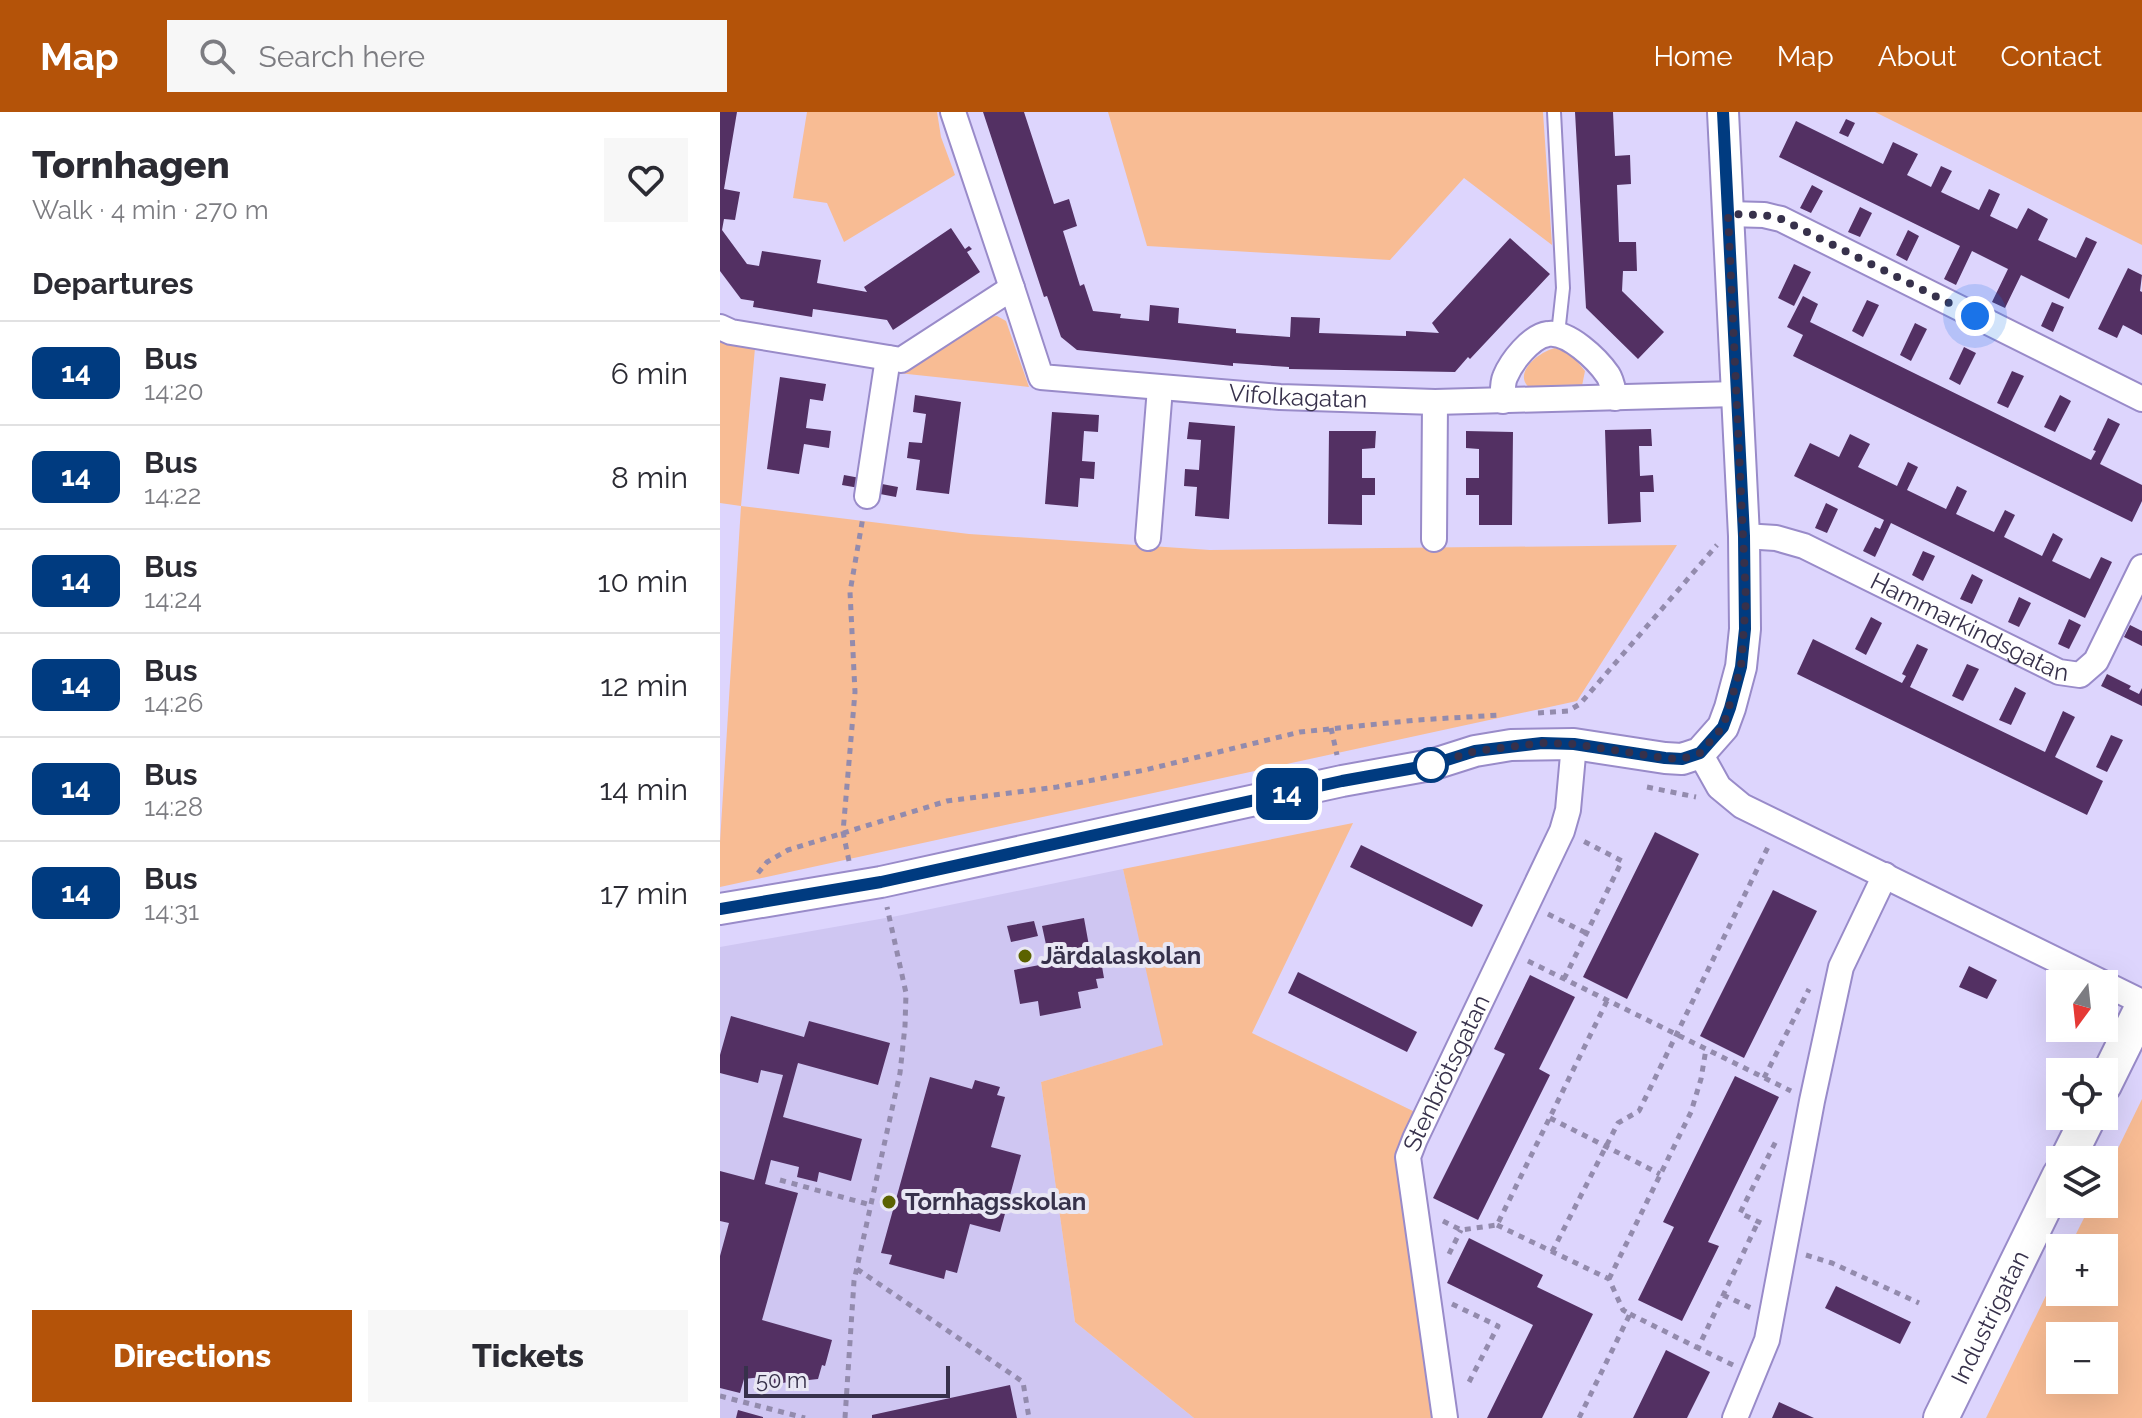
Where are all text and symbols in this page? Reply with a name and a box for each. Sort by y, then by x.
search box [167,20,727,92]
text: Map [40,34,119,79]
icon: search [195,34,239,78]
text: Search here [259,39,425,74]
text: Home [1653,40,1733,73]
text: Map [1777,40,1834,73]
text: About [1878,40,1957,73]
text: Contact [2001,40,2102,73]
button: heart [604,138,688,222]
text: Tornhagen [32,142,230,187]
text: Walk · 4 min · 270 m [32,195,269,225]
text: Departures [32,266,194,301]
your location [1955,296,1995,336]
text: Bus [144,341,198,376]
text: 14 [61,356,91,389]
text: 6 min [611,356,688,391]
text: 14:20 [144,376,204,406]
street label: Vifolkagatan [1228,378,1368,414]
text: Bus [144,445,198,480]
text: 14 [61,460,91,493]
text: 8 min [611,460,688,495]
text: 14:22 [144,480,201,510]
text: Bus [144,549,198,584]
text: 14 [61,564,91,597]
text: 10 min [598,564,688,599]
street label: Hammarkindsgatan [1866,566,2070,687]
text: 14:24 [144,584,202,614]
text: Bus [144,653,198,688]
text: 14 [61,668,91,701]
text: 12 min [600,668,688,703]
text: 14:26 [144,688,203,718]
unlabelled marker [1414,748,1448,782]
text: Bus [144,757,198,792]
line badge: 14 [1251,768,1323,820]
text: 14 [61,772,91,805]
text: 14 min [600,772,688,807]
text: 14 [1272,777,1302,810]
text: 14:28 [144,792,203,822]
text: Bus [144,861,198,896]
text: 14 [61,876,91,909]
text: 17 min [600,876,688,911]
text: 14:31 [144,896,199,926]
place label: Järdalaskolan [1041,941,1201,970]
marker: Järdalaskolan [1016,947,1034,965]
north arrow [2046,970,2118,1042]
map controls [2046,970,2118,1394]
street label: Stenbrötsgatan [1397,990,1496,1155]
button: locate [2046,1058,2118,1130]
button: layers [2046,1146,2118,1218]
place label: Tornhagsskolan [905,1187,1086,1216]
marker: Tornhagsskolan [880,1193,898,1211]
button: + [2046,1234,2118,1306]
street label: Industrigatan [1945,1246,2035,1389]
button: Directions [32,1310,352,1402]
button: Tickets [368,1310,688,1402]
button: − [2046,1322,2118,1394]
scale bar [744,1362,950,1398]
text: 50 m [756,1367,807,1393]

